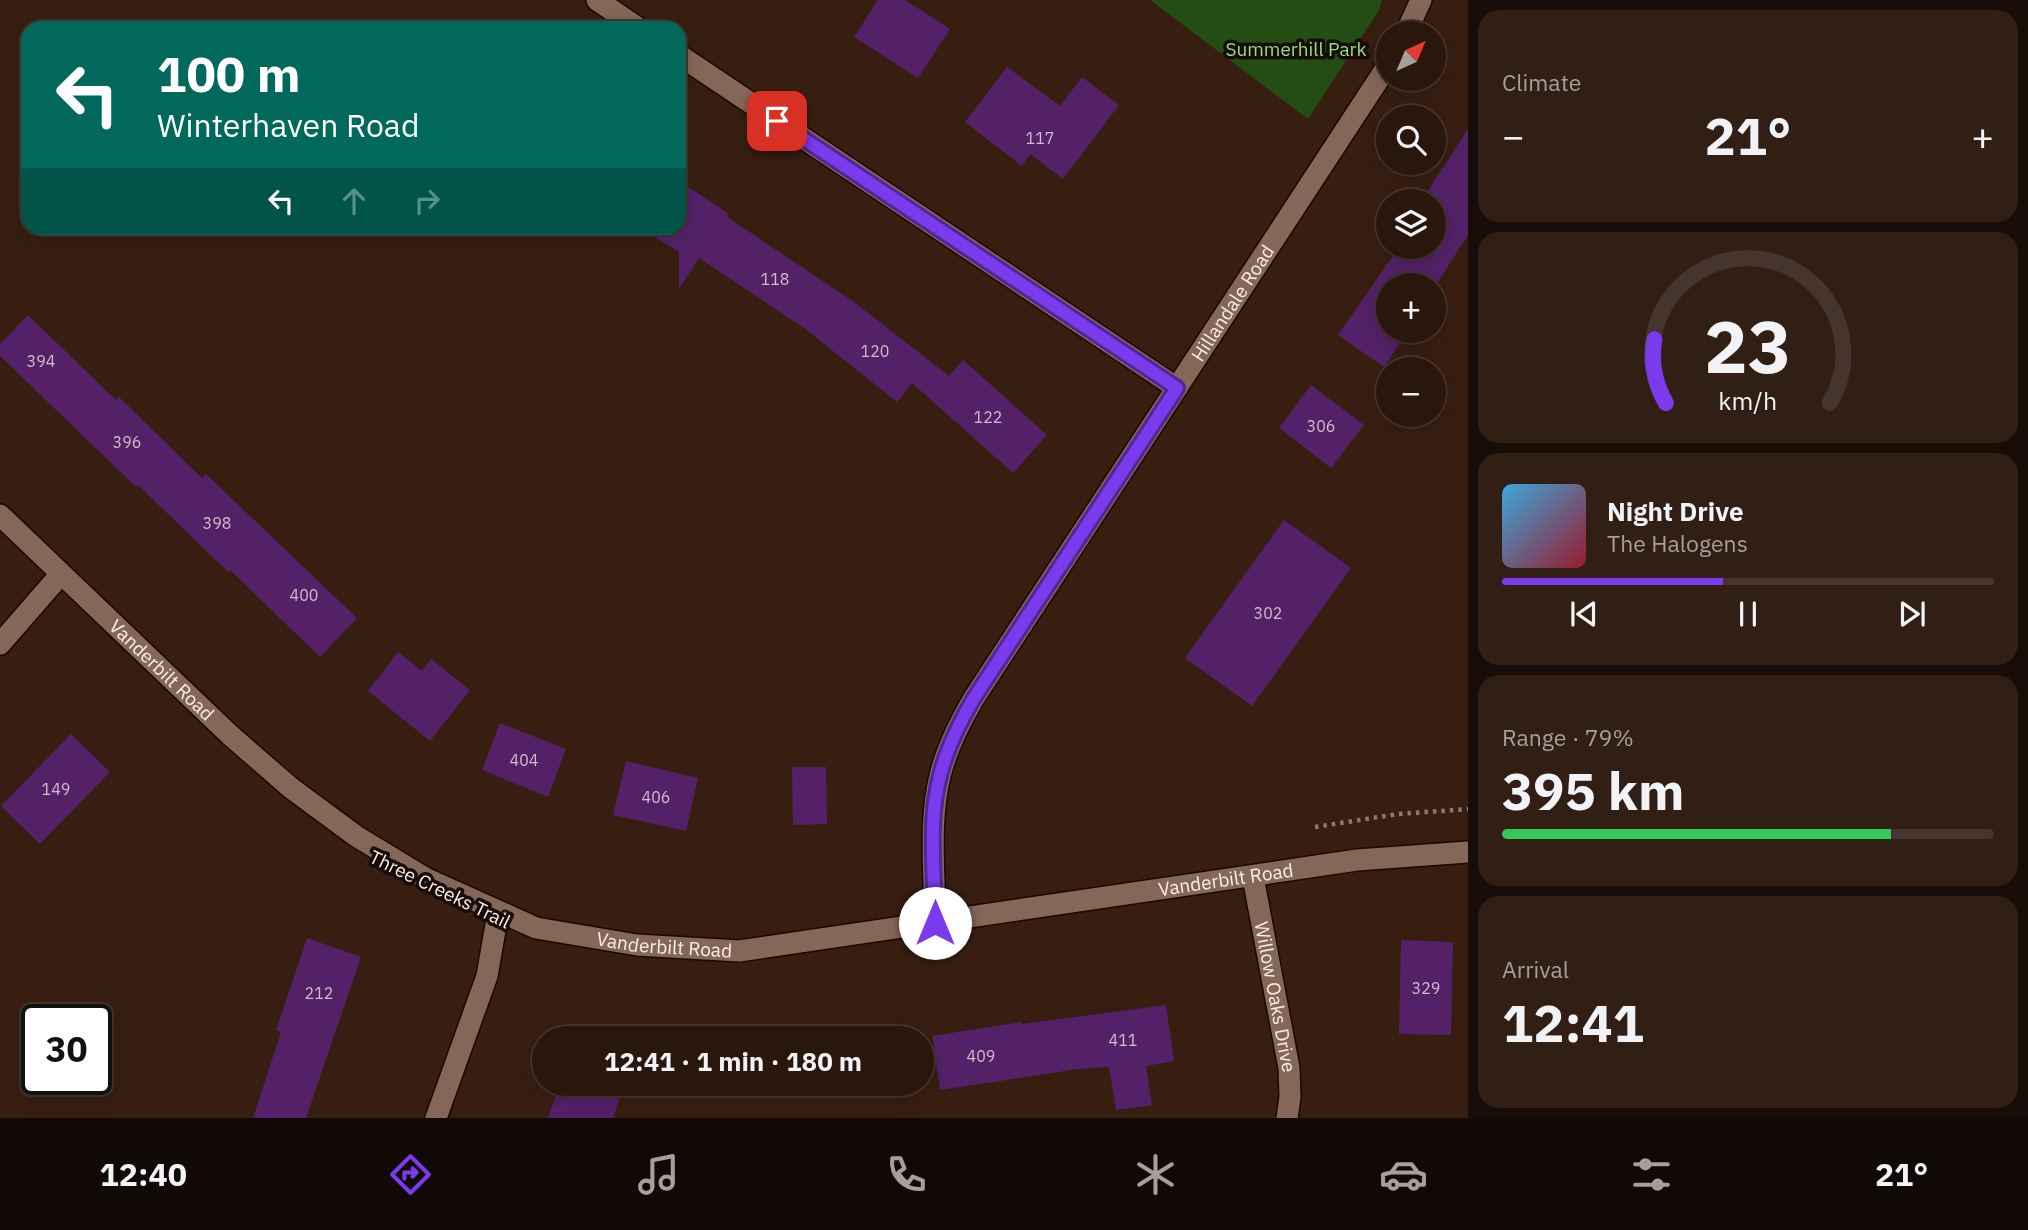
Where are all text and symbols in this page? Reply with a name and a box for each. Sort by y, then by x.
north arrow [1376,21,1446,91]
map controls [1376,21,1446,427]
park label: Summerhill Park [1225,37,1367,61]
text: 100 m [157,42,301,105]
icon: left [42,49,133,140]
text: Climate [1502,67,1581,97]
pin [747,91,807,151]
icon: arrive [758,102,796,140]
text: 21° [1705,102,1791,169]
text: Winterhaven Road [157,104,419,146]
button: search [1376,105,1446,175]
text: − [1502,111,1525,160]
text: + [1971,111,1994,160]
house number: 117 [1026,128,1054,148]
icon: left [262,182,300,220]
icon: ahead [335,182,373,220]
icon: right [408,182,446,220]
button: layers [1376,189,1446,259]
street label: Hillandale Road [1186,240,1279,366]
house number: 118 [761,269,789,289]
button: + [1376,273,1446,343]
text: 23 [1704,299,1792,394]
house number: 120 [861,341,889,361]
house number: 394 [27,351,55,371]
button: − [1376,357,1446,427]
text: km/h [1719,384,1777,417]
house number: 122 [974,407,1002,427]
house number: 306 [1307,416,1335,436]
house number: 396 [113,432,141,452]
text: Night Drive [1607,494,1744,528]
house number: 398 [203,513,231,533]
text: The Halogens [1607,528,1748,558]
house number: 400 [290,585,318,605]
icon: previous [1565,595,1603,633]
icon: pause [1729,595,1767,633]
icon: next [1893,595,1931,633]
house number: 302 [1254,603,1282,623]
street label: Vanderbilt Road [104,614,219,726]
text: Range · 79% [1502,722,1634,752]
house number: 404 [510,750,538,770]
text: 395 km [1502,757,1684,824]
house number: 149 [42,779,70,799]
house number: 406 [642,787,670,807]
street label: Three Creeks Trail [366,844,514,934]
street label: Vanderbilt Road [1157,858,1295,901]
position arrow [898,886,972,960]
street label: Willow Oaks Drive [1250,920,1302,1074]
street label: Vanderbilt Road [595,926,733,963]
text: Arrival [1502,954,1569,984]
house number: 329 [1412,978,1440,998]
house number: 212 [305,983,333,1003]
text: 12:41 [1502,989,1644,1056]
speed limit sign: 30 [21,1004,112,1095]
house number: 411 [1109,1030,1137,1050]
text: 12:41 · 1 min · 180 m [604,1044,862,1078]
house number: 409 [967,1046,995,1066]
icon: directions [386,1150,435,1199]
icon: music [634,1150,683,1199]
icon: phone [882,1150,931,1199]
icon: climate [1131,1150,1180,1199]
icon: car [1379,1150,1428,1199]
icon: filters [1627,1150,1676,1199]
text: 12:40 [100,1153,187,1195]
text: 21° [1875,1153,1928,1195]

